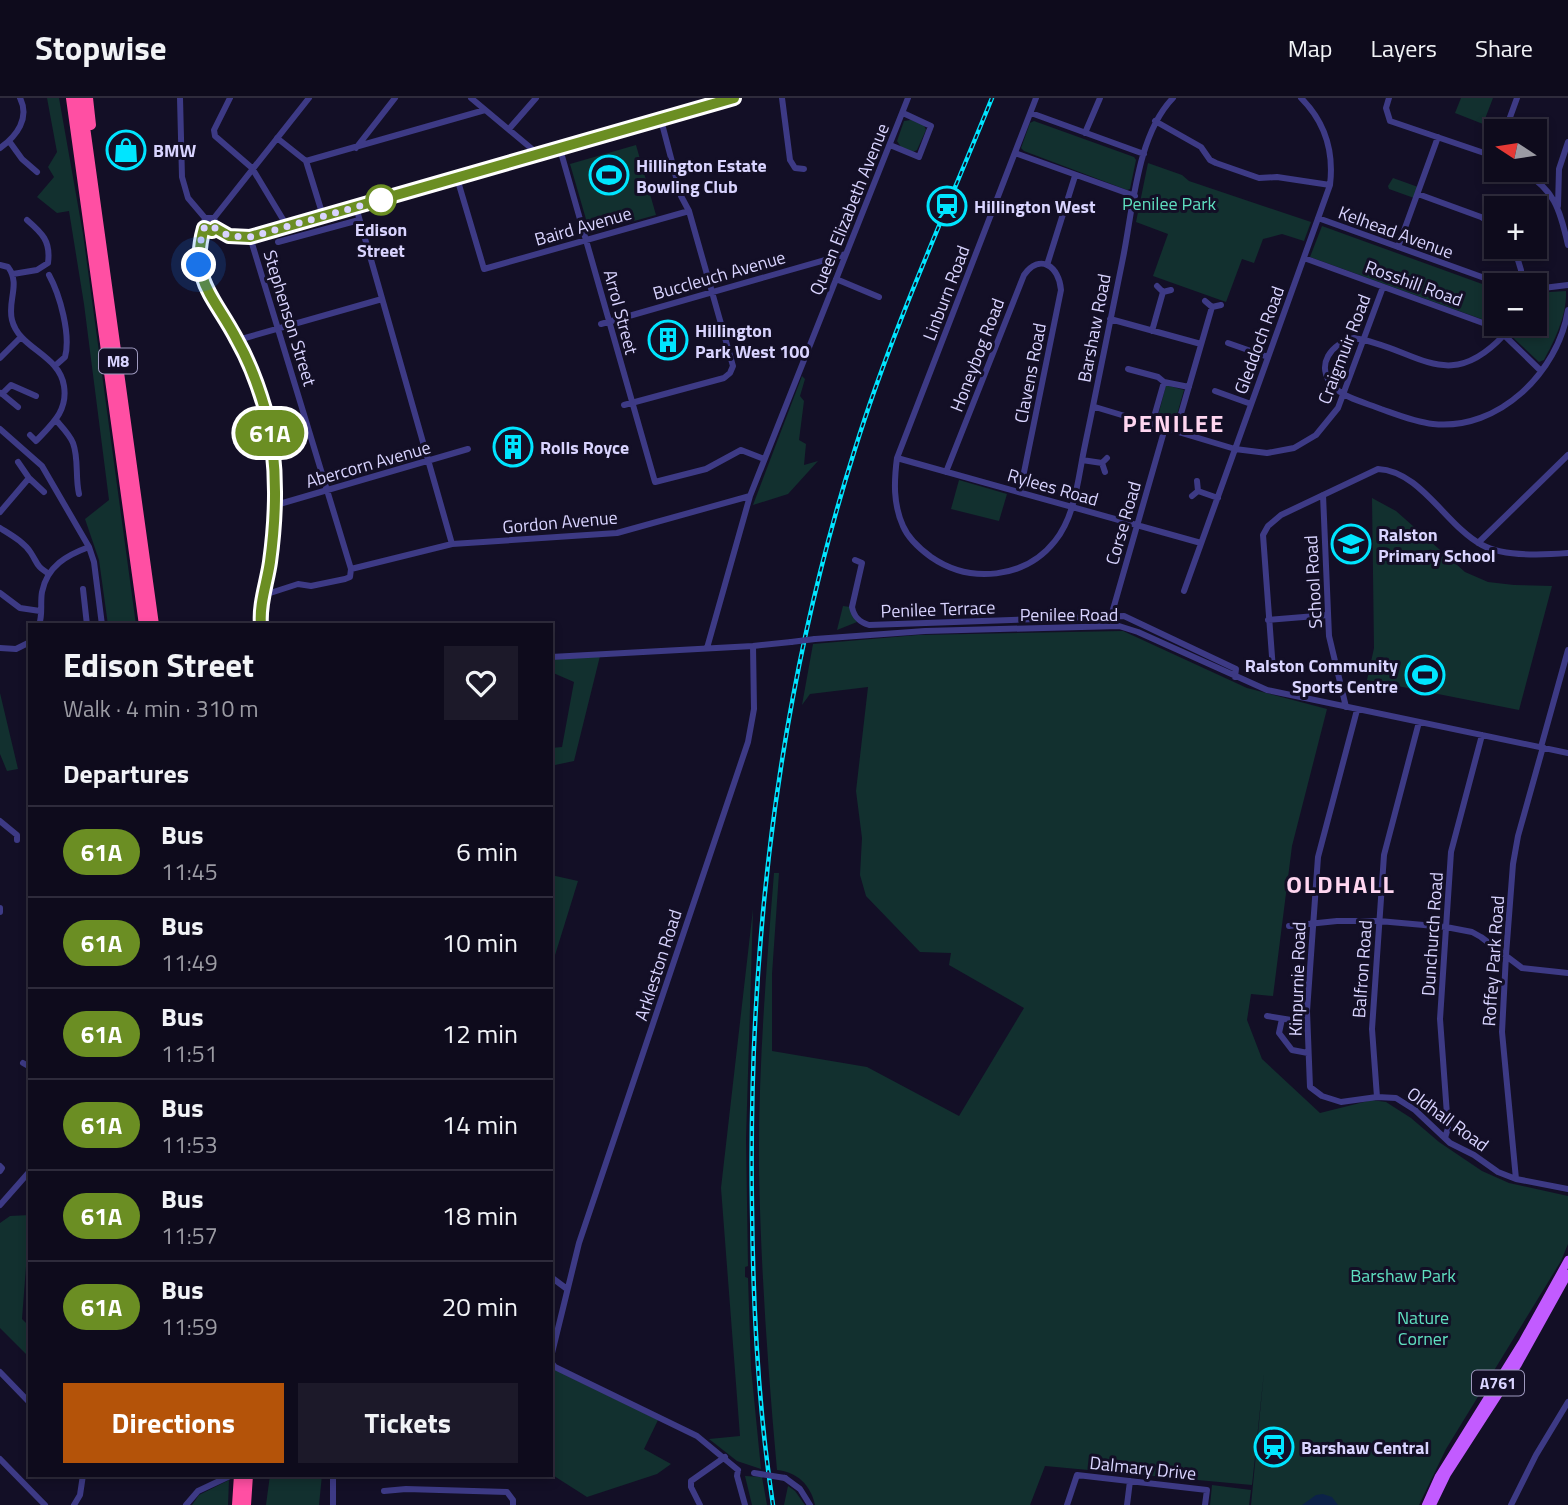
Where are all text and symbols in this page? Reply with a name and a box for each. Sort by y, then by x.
text: Stopwise [35,23,167,73]
text: Map [1288,30,1333,66]
text: Layers [1371,30,1437,66]
text: Share [1475,30,1533,66]
street label: Queen Elizabeth Avenue [802,119,896,299]
north arrow [1484,119,1547,182]
map controls [1484,119,1547,336]
shop icon: BMW [105,129,147,171]
place label: BMW [153,137,196,164]
place label: Hillington Estate Bowling Club [636,152,767,200]
sports icon: Hillington Estate Bowling Club [588,154,630,196]
marker: Edison Street [366,185,396,215]
station icon: Hillington West [926,185,968,227]
park label: Penilee Park [1122,190,1216,217]
place label: Hillington West [974,193,1096,220]
button: + [1484,196,1547,259]
street label: Baird Avenue [531,199,635,253]
street label: Kelhead Avenue [1335,199,1457,265]
place label: Edison Street [355,216,407,264]
street label: Linburn Road [915,241,977,345]
street label: Buccleuch Avenue [650,243,788,307]
your location [181,247,216,282]
street label: Stephenson Street [257,247,324,390]
street label: Rosshill Road [1361,253,1467,313]
street label: Arrol Street [597,266,645,358]
street label: Barshaw Road [1070,271,1118,385]
button: − [1484,273,1547,336]
street label: Gleddoch Road [1227,282,1291,398]
street label: Craigmuir Road [1311,290,1377,408]
street label: Honeybog Road [943,294,1011,416]
place label: Hillington Park West 100 [695,317,809,365]
building icon: Hillington Park West 100 [647,319,689,361]
street label: Clavens Road [1007,321,1053,425]
road number: M8 [99,348,137,374]
district label: PENILEE [1123,405,1225,441]
line badge: 61A [230,410,310,456]
text: 61A [249,415,291,451]
building icon: Rolls Royce [492,426,534,468]
street label: Abercorn Avenue [302,433,434,495]
place label: Rolls Royce [540,434,629,461]
street label: Rylees Road [1004,461,1102,513]
street label: Corse Road [1098,478,1148,568]
street label: Gordon Avenue [501,504,619,540]
place label: Ralston Primary School [1378,521,1496,569]
school or university icon: Ralston Primary School [1330,523,1372,565]
street label: School Road [1297,535,1329,629]
street label: Penilee Terrace [880,594,996,624]
street label: Penilee Road [1020,601,1118,628]
text: Edison Street [63,640,254,690]
button: heart [444,646,518,720]
place label: Ralston Community Sports Centre [1245,652,1398,700]
sports icon: Ralston Community Sports Centre [1404,654,1446,696]
text: Walk · 4 min · 310 m [63,691,259,726]
text: Departures [63,754,189,793]
text: Bus [161,815,203,854]
text: 6 min [456,832,518,871]
text: 61A [81,834,122,870]
text: 11:45 [161,854,218,889]
district label: OLDHALL [1286,866,1396,902]
street label: Dunchurch Road [1414,871,1450,997]
street label: Roffey Park Road [1475,895,1511,1027]
text: Bus [161,906,203,945]
street label: Arkleston Road [627,906,689,1024]
street label: Balfron Road [1345,919,1379,1019]
street label: Kinpurnie Road [1282,921,1312,1037]
text: 10 min [442,923,518,962]
text: 61A [81,925,122,961]
text: 11:49 [161,945,218,980]
text: Bus [161,997,203,1036]
text: 12 min [442,1014,518,1053]
text: 61A [81,1016,122,1052]
text: 11:51 [161,1036,218,1071]
street label: Oldhall Road [1401,1080,1495,1158]
text: Bus [161,1088,203,1127]
text: 14 min [442,1105,518,1144]
text: 61A [81,1107,122,1143]
text: 11:53 [161,1127,218,1162]
text: Bus [161,1179,203,1218]
text: 18 min [442,1196,518,1235]
text: 61A [81,1198,122,1234]
text: 11:57 [161,1218,218,1253]
park label: Barshaw Park [1350,1262,1456,1289]
text: Bus [161,1270,203,1309]
text: 20 min [442,1287,518,1326]
text: 61A [81,1289,122,1325]
park label: Nature Corner [1397,1304,1449,1352]
text: 11:59 [161,1309,218,1344]
road number: A761 [1472,1371,1524,1396]
button: Directions [63,1383,284,1463]
button: Tickets [298,1383,518,1463]
station icon: Barshaw Central [1253,1426,1295,1468]
place label: Barshaw Central [1301,1434,1429,1461]
street label: Dalmary Drive [1088,1449,1198,1487]

